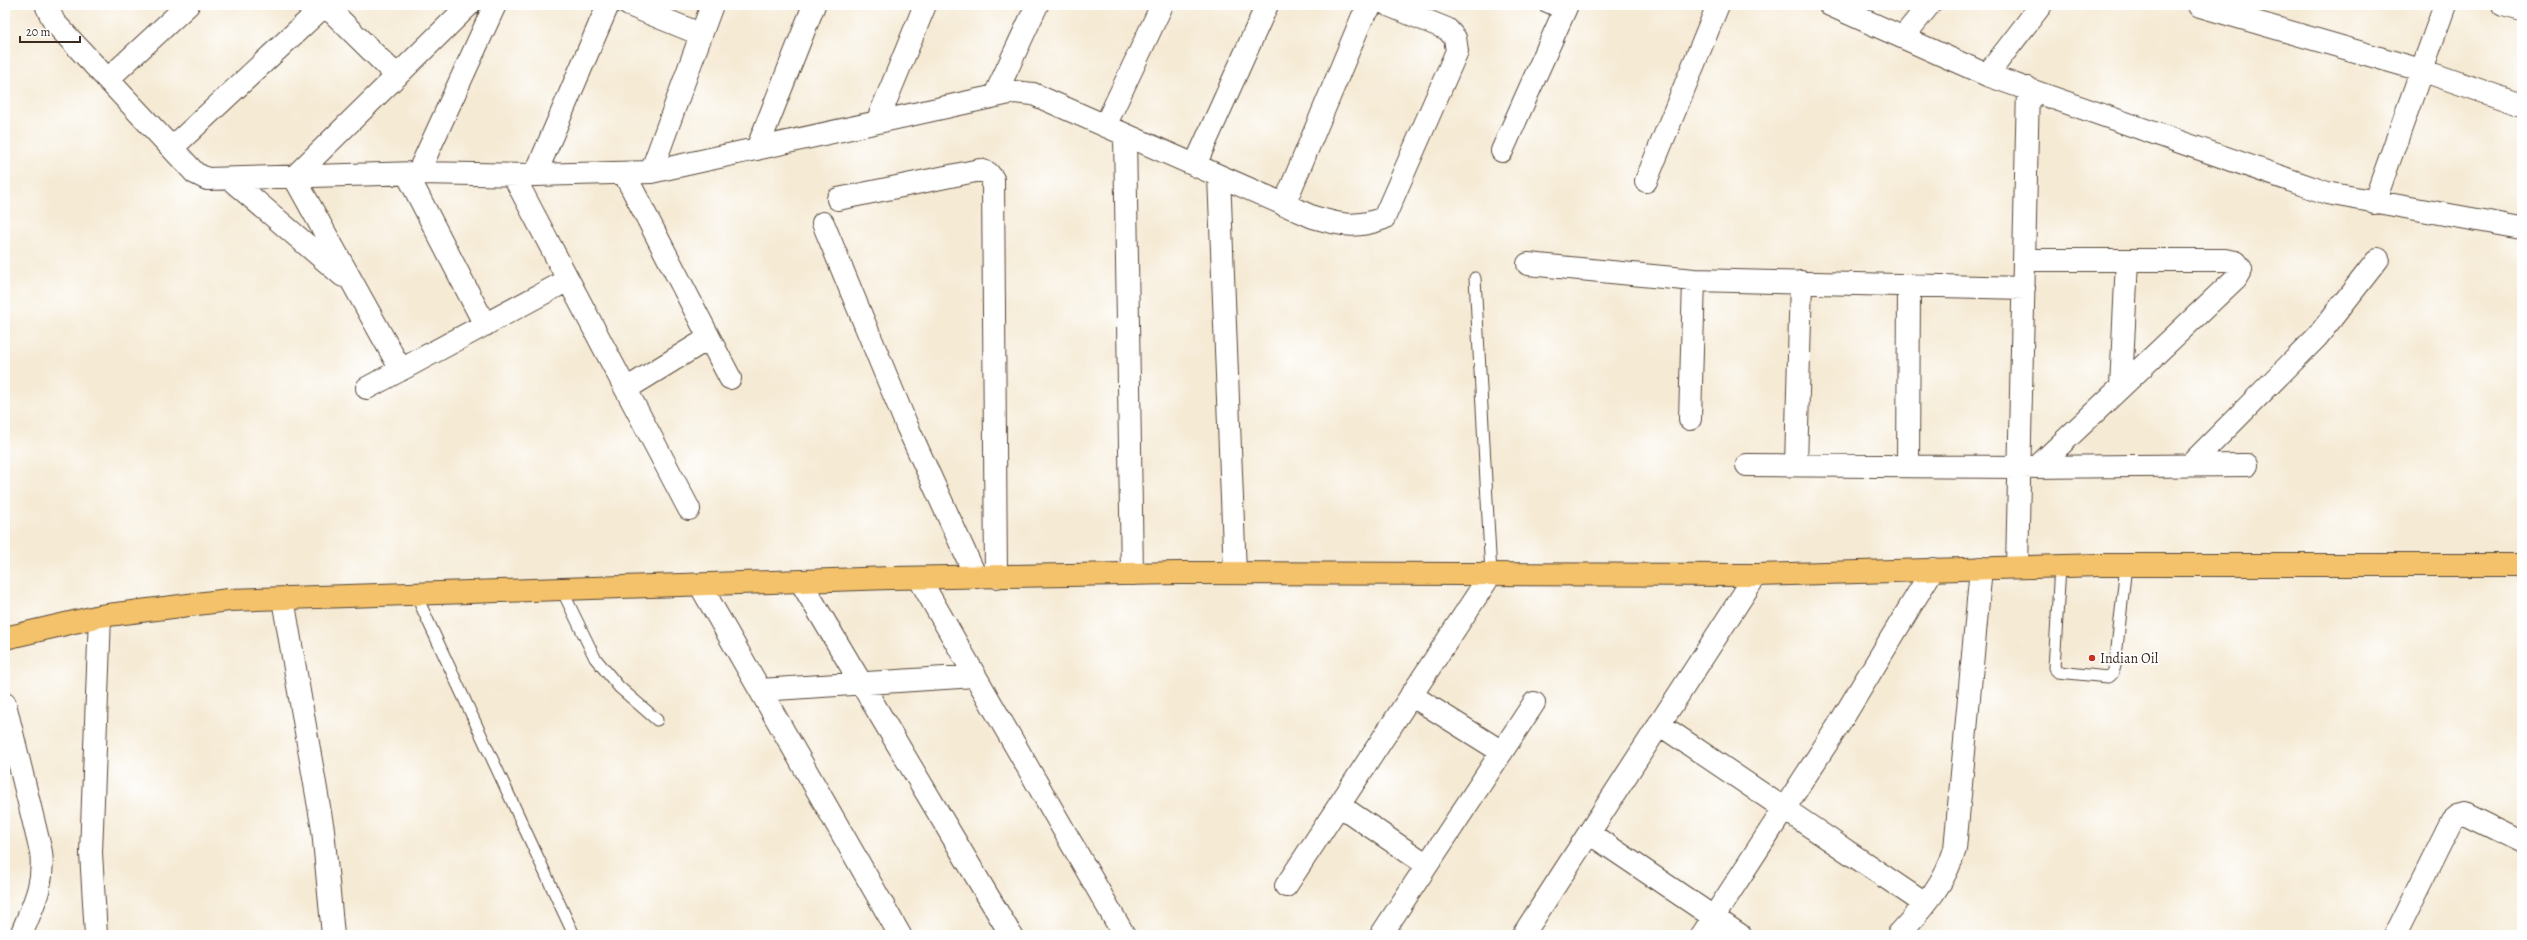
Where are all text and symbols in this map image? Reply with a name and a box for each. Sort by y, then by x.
scale bar [20,18,80,44]
text: 20 m [26,24,50,40]
place label: Indian Oil [2100,649,2159,668]
marker: Indian Oil [2087,653,2097,663]

